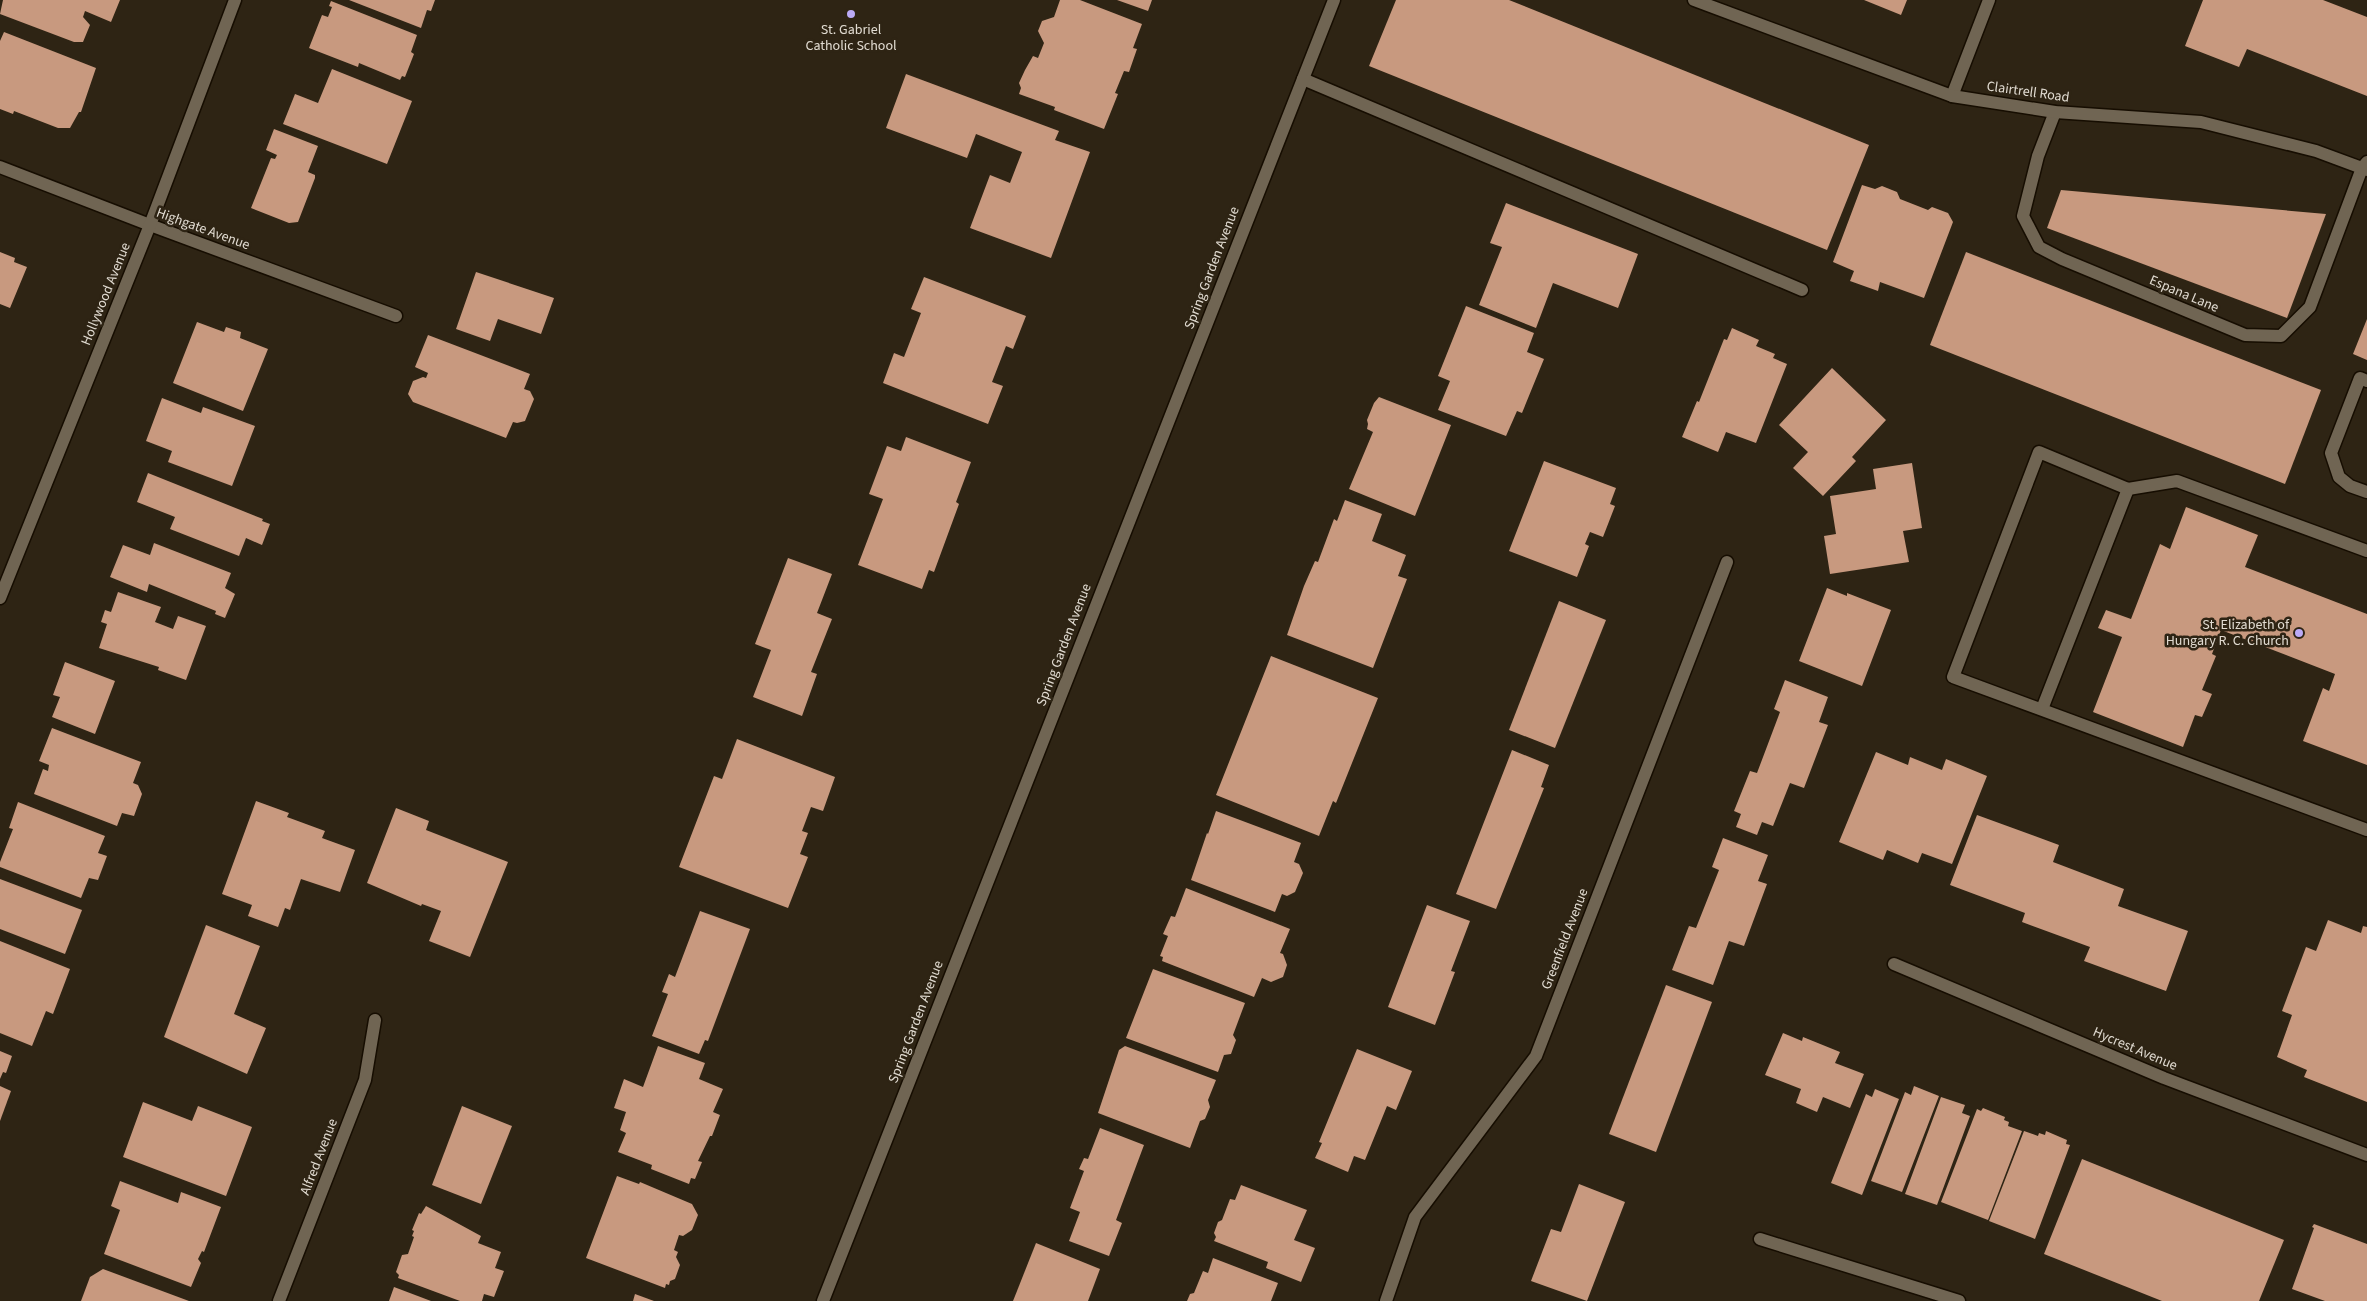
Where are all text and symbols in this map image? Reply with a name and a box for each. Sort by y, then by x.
marker: St. Gabriel Catholic School [845,8,857,20]
place label: St. Gabriel Catholic School [805,20,897,56]
street label: Clairtrell Road [1985,76,2071,108]
street label: Highgate Avenue [153,203,253,255]
street label: Spring Garden Avenue [1179,204,1245,332]
street label: Hollywood Avenue [76,240,136,348]
street label: Espana Lane [2146,270,2222,318]
street label: Spring Garden Avenue [1031,581,1097,709]
place label: St. Elizabeth of Hungary R. C. Church [2166,615,2290,651]
marker: St. Elizabeth of Hungary R. C. Church [2293,627,2305,639]
street label: Greenfield Avenue [1537,886,1593,992]
street label: Spring Garden Avenue [883,958,949,1086]
street label: Hycrest Avenue [2090,1022,2180,1076]
street label: Alfred Avenue [295,1116,343,1198]

